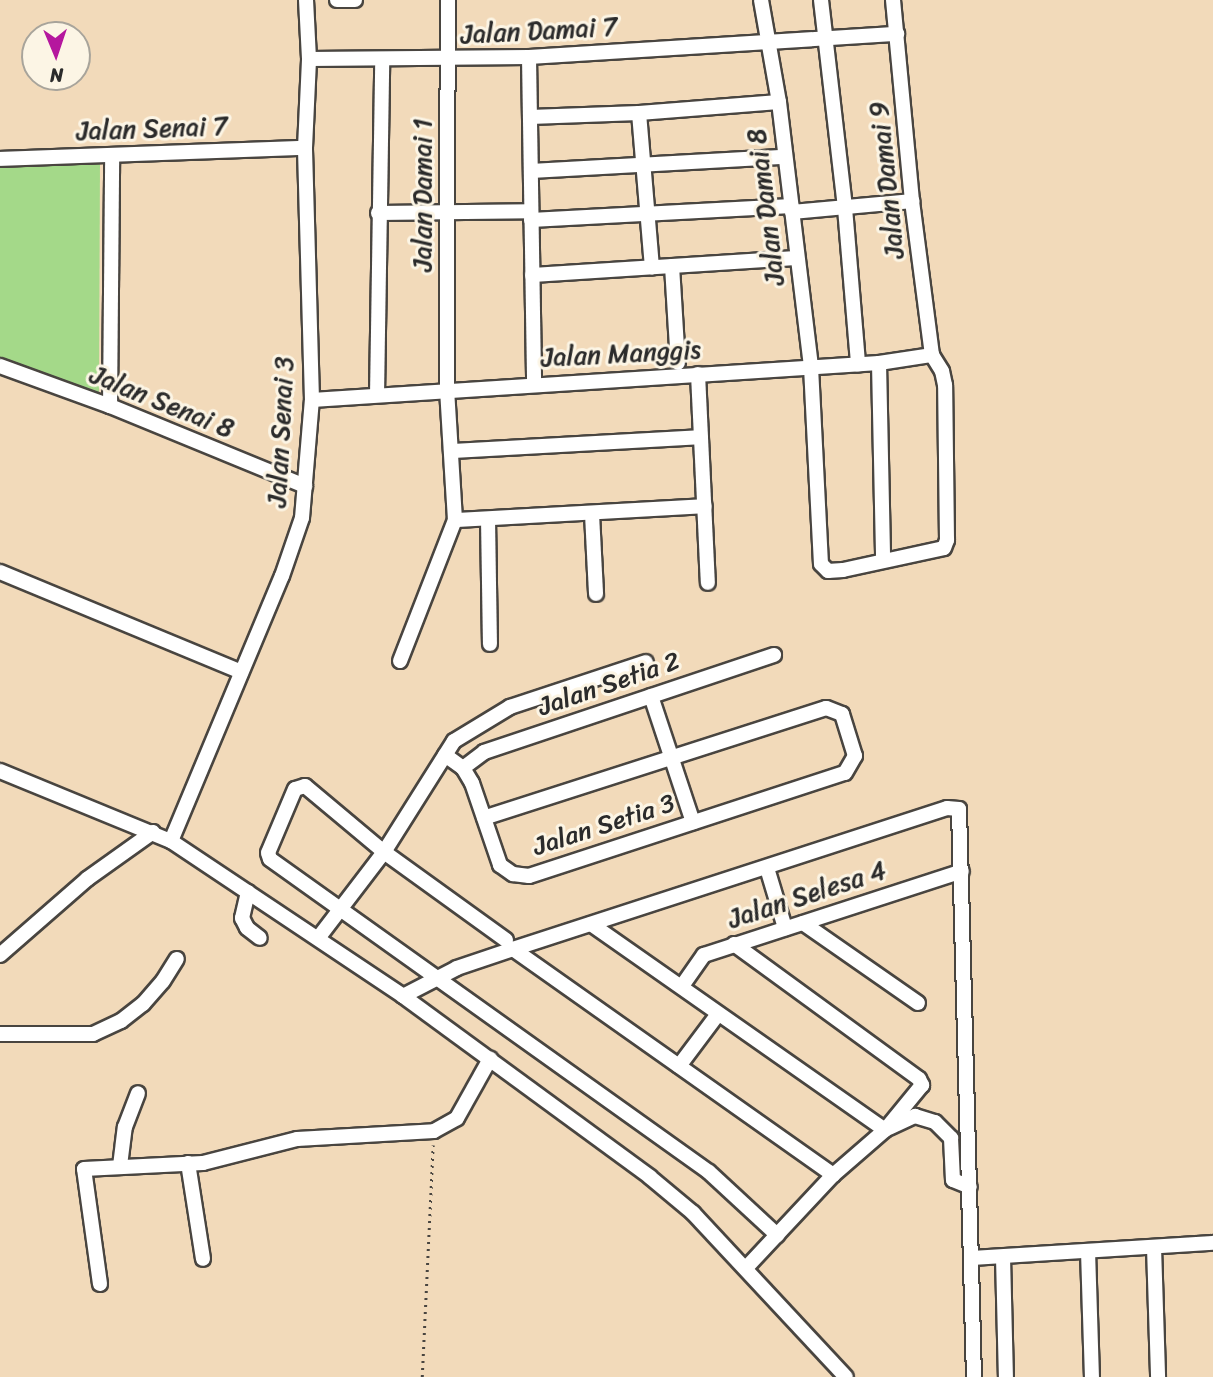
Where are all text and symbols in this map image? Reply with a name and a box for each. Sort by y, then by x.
street label: Jalan Damai 7 [460,11,618,51]
north arrow [21,21,91,91]
text: N [50,59,64,92]
street label: Jalan Damai 9 [863,100,911,260]
street label: Jalan Senai 7 [75,111,229,147]
street label: Jalan Damai 1 [407,118,439,272]
street label: Jalan Damai 8 [741,127,791,287]
street label: Jalan Manggis [540,334,702,374]
street label: Jalan Senai 3 [261,356,301,508]
street label: Jalan Senai 8 [85,359,239,445]
street label: Jalan Setia 2 [533,645,685,723]
street label: Jalan Setia 3 [528,787,680,863]
street label: Jalan Selesa 4 [724,855,890,935]

